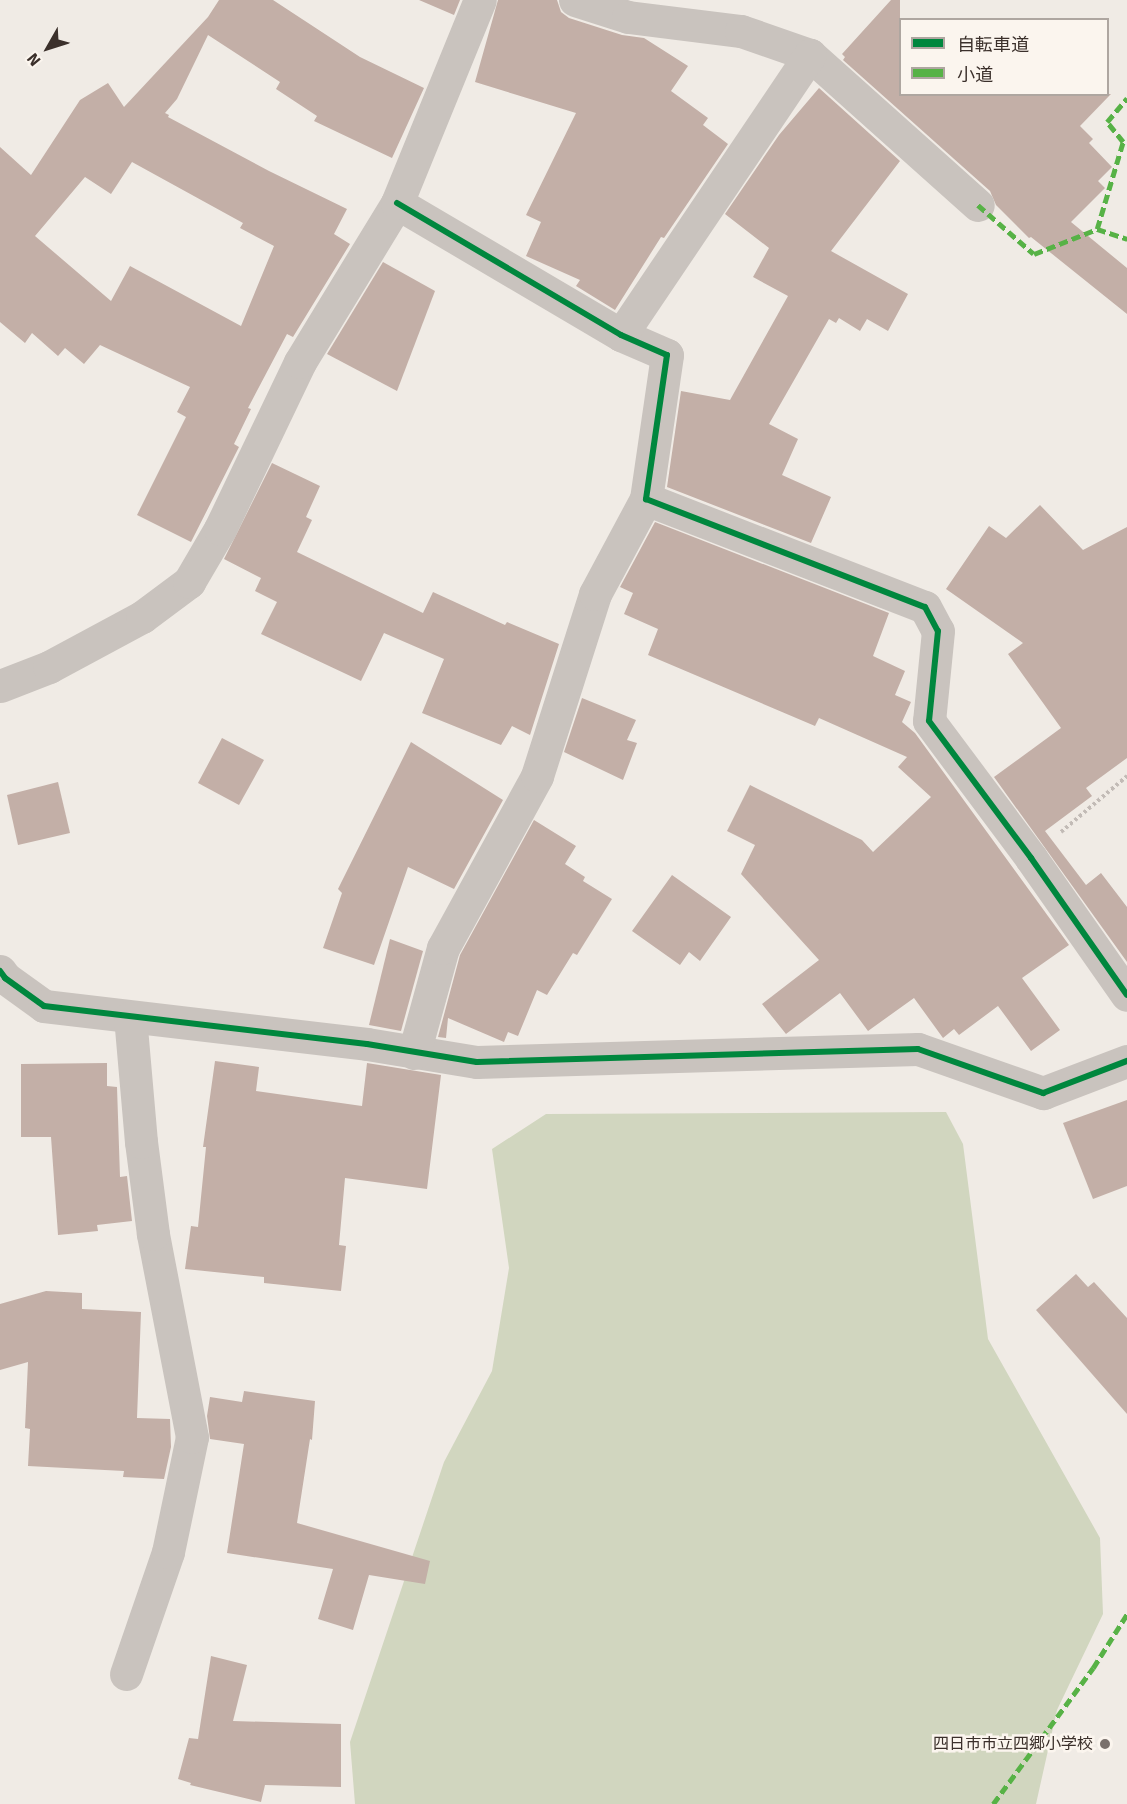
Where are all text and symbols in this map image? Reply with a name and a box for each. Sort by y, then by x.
north arrow [18,18,78,78]
legend [899,18,1109,96]
text: 自転車道 [957,34,1029,56]
text: N [23,49,45,70]
text: 小道 [957,64,993,86]
place label: 四日市市立四郷小学校 [933,1734,1093,1754]
marker: 四日市市立四郷小学校 [1098,1737,1112,1751]

